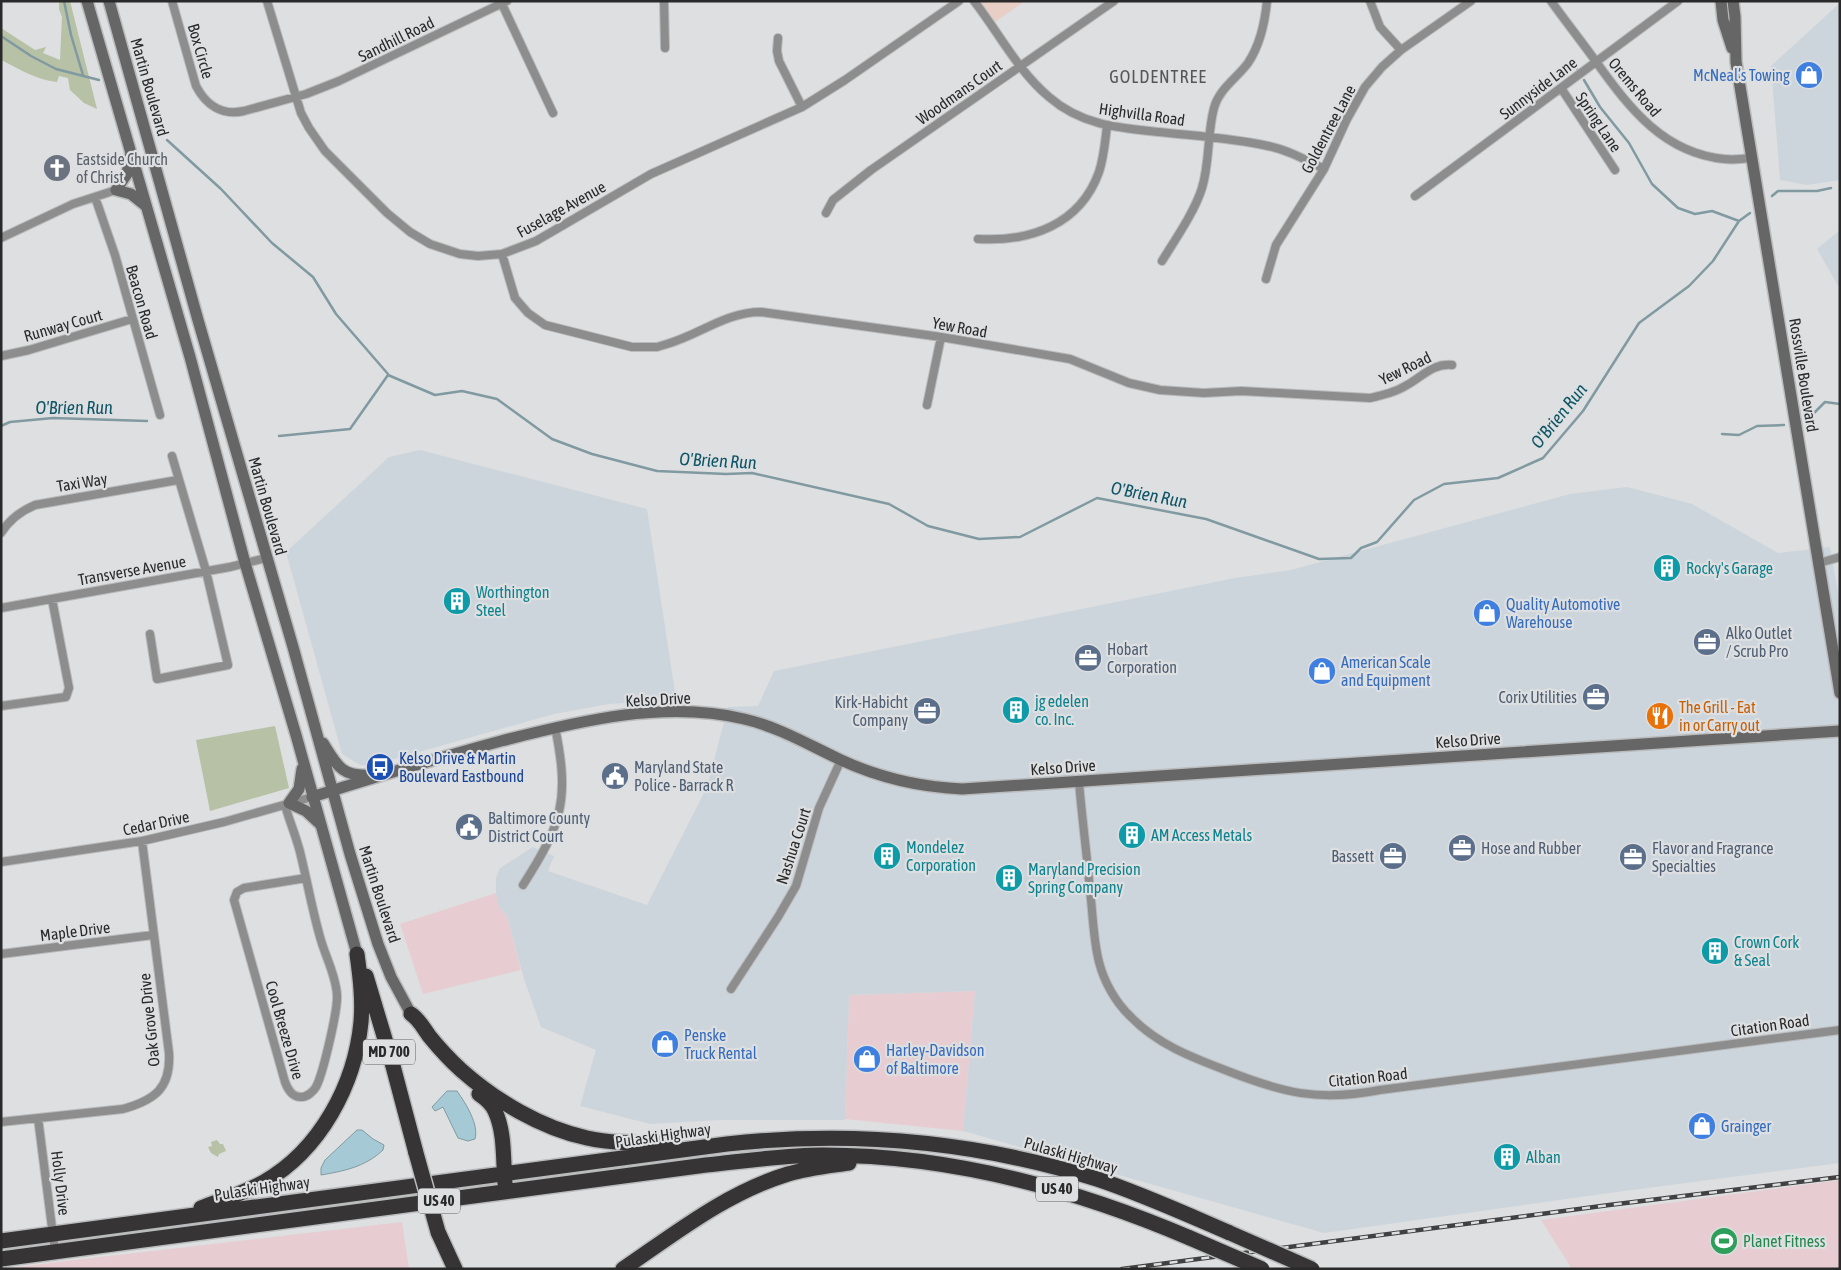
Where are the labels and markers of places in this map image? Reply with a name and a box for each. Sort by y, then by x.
shop icon: McNeal’s Towing [1794,60,1824,90]
place label: McNeal’s Towing [1693,66,1790,85]
place label: Eastside Church of Christ [76,150,168,186]
church icon: Eastside Church of Christ [42,153,72,183]
building icon: Rocky's Garage [1652,553,1682,583]
place label: Rocky's Garage [1686,559,1773,578]
place label: Worthington Steel [476,583,550,619]
building icon: Worthington Steel [442,586,472,616]
place label: Quality Automotive Warehouse [1506,595,1620,631]
shop icon: Quality Automotive Warehouse [1472,598,1502,628]
place label: Alko Outlet / Scrub Pro [1726,624,1793,660]
office icon: Alko Outlet / Scrub Pro [1692,627,1722,657]
place label: Hobart Corporation [1107,640,1177,677]
office icon: Hobart Corporation [1073,643,1103,673]
place label: American Scale and Equipment [1341,653,1431,690]
shop icon: American Scale and Equipment [1307,656,1337,686]
office icon: Corix Utilities [1581,682,1611,712]
place label: Corix Utilities [1498,688,1577,706]
place label: jg edelen co. Inc. [1034,692,1089,728]
place label: Kirk-Habicht Company [834,693,908,730]
building icon: jg edelen co. Inc. [1001,695,1031,725]
office icon: Kirk-Habicht Company [912,696,942,726]
place label: The Grill - Eat in or Carry out [1679,698,1760,735]
restaurant icon: The Grill - Eat in or Carry out [1645,701,1675,731]
place label: Kelso Drive & Martin Boulevard Eastbound [399,749,524,785]
bus stop icon: Kelso Drive & Martin Boulevard Eastbound [365,752,395,782]
place label: Maryland State Police - Barrack R [634,758,733,794]
public building icon: Maryland State Police - Barrack R [600,761,630,791]
place label: Baltimore County District Court [488,809,591,845]
public building icon: Baltimore County District Court [454,812,484,842]
building icon: AM Access Metals [1117,820,1147,850]
place label: AM Access Metals [1151,826,1252,844]
office icon: Hose and Rubber [1447,833,1477,863]
place label: Mondelez Corporation [906,838,976,875]
place label: Hose and Rubber [1481,839,1581,857]
place label: Flavor and Fragrance Specialties [1652,839,1774,876]
building icon: Mondelez Corporation [872,841,902,871]
office icon: Bassett [1378,841,1408,871]
office icon: Flavor and Fragrance Specialties [1618,842,1648,872]
place label: Bassett [1331,847,1374,865]
place label: Maryland Precision Spring Company [1028,860,1141,897]
building icon: Maryland Precision Spring Company [994,863,1024,893]
place label: Crown Cork & Seal [1734,933,1799,969]
building icon: Crown Cork & Seal [1700,936,1730,966]
place label: Penske Truck Rental [684,1026,758,1062]
shop icon: Penske Truck Rental [650,1029,680,1059]
place label: Harley-Davidson of Baltimore [886,1041,984,1077]
shop icon: Harley-Davidson of Baltimore [852,1044,882,1074]
shop icon: Grainger [1687,1111,1717,1141]
place label: Grainger [1721,1117,1772,1136]
building icon: Alban [1492,1142,1522,1172]
place label: Alban [1526,1148,1561,1166]
sports icon: Planet Fitness [1709,1226,1739,1256]
place label: Planet Fitness [1743,1232,1826,1250]

